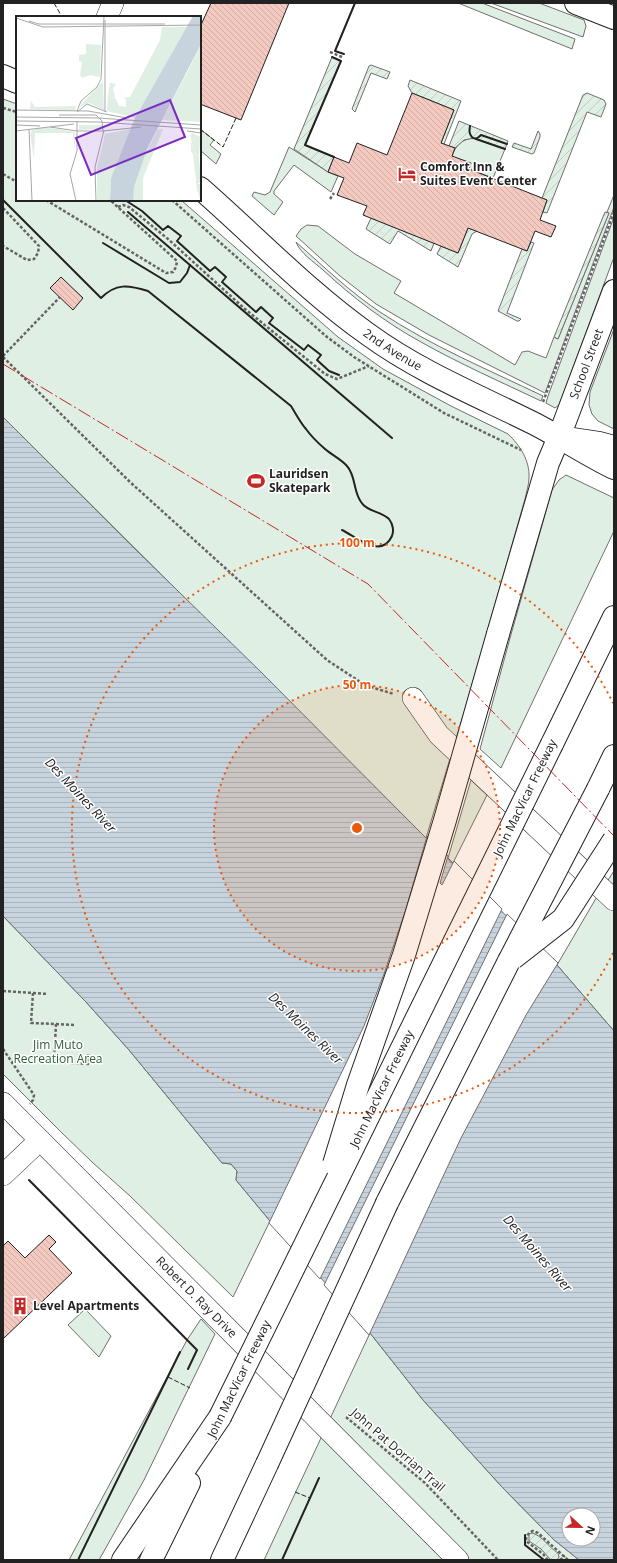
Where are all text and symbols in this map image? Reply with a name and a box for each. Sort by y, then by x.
inset map [16,16,201,201]
place label: Comfort Inn & Suites Event Center [420,158,537,189]
hotel icon: Comfort Inn & Suites Event Center [397,164,417,184]
street label: 2nd Avenue [360,325,425,375]
street label: School Street [565,326,607,401]
place label: Lauridsen Skatepark [269,465,331,496]
sports icon: Lauridsen Skatepark [246,471,266,491]
text: 100 m [339,534,375,551]
text: 50 m [343,676,371,693]
street label: John MacVicar Freeway [488,735,561,860]
water label: Des Moines River [41,753,121,837]
centre of rings [350,821,364,835]
water label: Des Moines River [265,988,348,1069]
street label: John MacVicar Freeway [345,1026,418,1151]
park label: Jim Muto Recreation Area [13,1036,103,1067]
water label: Des Moines River [499,1211,577,1296]
street label: Robert D. Ray Drive [152,1252,241,1341]
building icon: Level Apartments [10,1296,30,1316]
place label: Level Apartments [33,1297,139,1314]
street label: John MacVicar Freeway [202,1316,275,1441]
street label: John Pat Dorrian Trail [347,1403,449,1495]
north arrow [561,1507,601,1547]
text: N [582,1524,599,1538]

